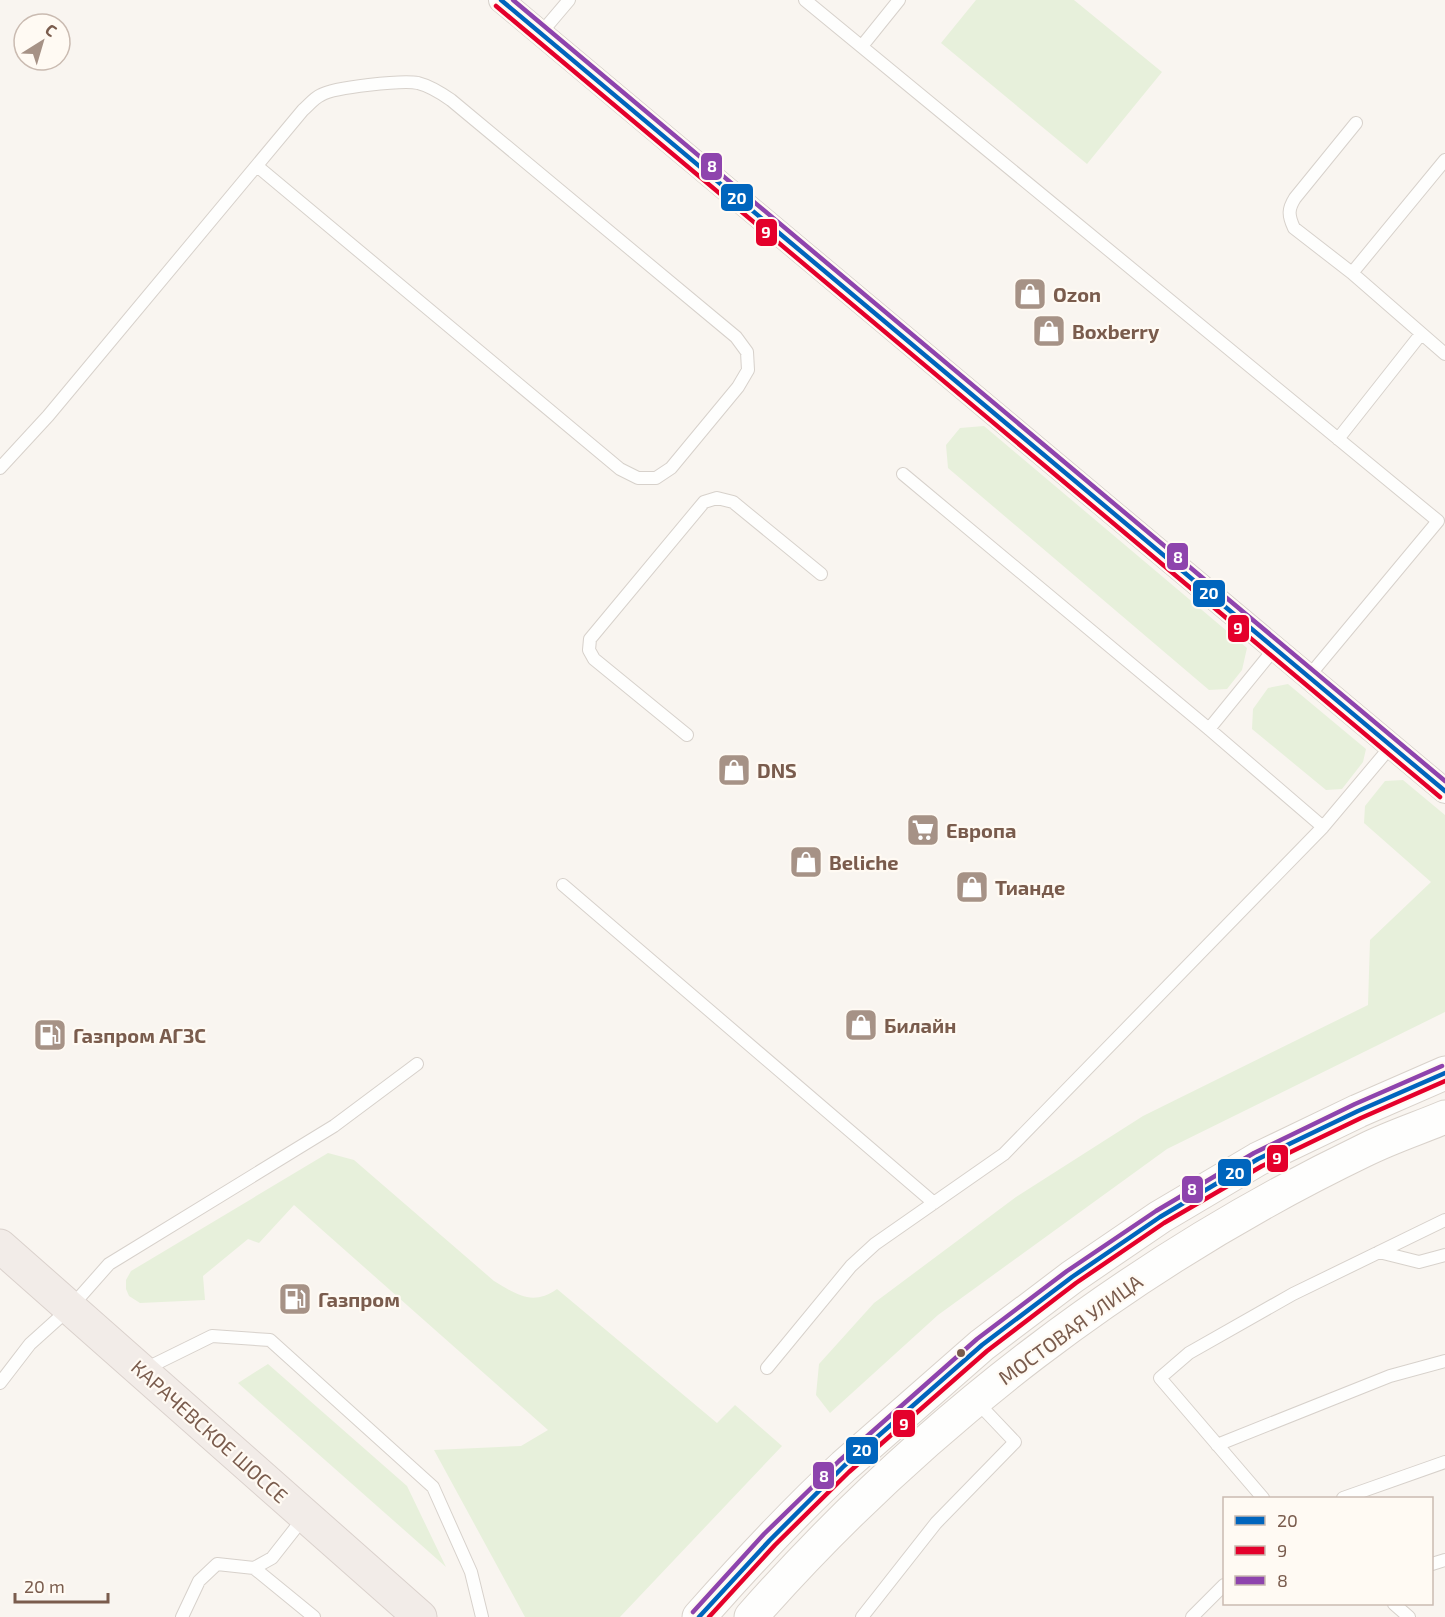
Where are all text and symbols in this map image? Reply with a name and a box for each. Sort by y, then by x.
north arrow [12,12,72,72]
text: С [42,19,61,40]
line badge: 8 [700,152,723,181]
text: 8 [707,156,717,175]
line badge: 20 [720,183,754,212]
text: 20 [727,188,747,207]
line badge: 9 [755,218,778,247]
text: 9 [761,222,771,241]
shop icon: Ozon [1012,276,1048,312]
place label: Ozon [1053,282,1101,306]
shop icon: Boxberry [1031,313,1067,349]
place label: Boxberry [1072,319,1160,344]
line badge: 8 [1166,542,1189,571]
text: 8 [1173,547,1183,566]
line badge: 20 [1192,579,1226,608]
text: 20 [1199,583,1219,602]
line badge: 9 [1227,614,1250,643]
text: 9 [1233,618,1243,637]
shop icon: DNS [716,752,752,788]
place label: DNS [757,758,797,782]
supermarket icon: Европа [905,812,941,848]
place label: Европа [946,818,1016,842]
shop icon: Beliche [788,844,824,880]
place label: Beliche [829,850,899,874]
shop icon: Тианде [954,869,990,905]
place label: Тианде [995,875,1065,899]
shop icon: Билайн [843,1007,879,1043]
place label: Билайн [884,1013,956,1037]
fuel station icon: Газпром АГЗС [32,1017,68,1053]
place label: Газпром АГЗС [73,1023,206,1047]
line badge: 9 [1266,1144,1289,1173]
text: 9 [1272,1148,1282,1167]
line badge: 20 [1217,1158,1252,1187]
text: 20 [1225,1163,1245,1182]
line badge: 8 [1181,1175,1204,1204]
text: 8 [1187,1179,1197,1198]
street label: МОСТОВАЯ УЛИЦА [993,1268,1147,1389]
fuel station icon: Газпром [277,1281,313,1317]
place label: Газпром [318,1287,400,1311]
unlabelled marker [955,1347,967,1359]
street label: КАРАЧЕВСКОЕ ШОССЕ [127,1354,293,1508]
line badge: 9 [892,1409,916,1438]
text: 9 [899,1414,909,1433]
line badge: 20 [845,1436,879,1465]
text: 20 [852,1440,872,1459]
line badge: 8 [812,1461,835,1490]
text: 8 [819,1466,829,1485]
legend [1223,1497,1433,1605]
text: 20 [1277,1509,1298,1531]
text: 9 [1277,1539,1287,1561]
scale bar [15,1566,108,1604]
text: 8 [1277,1569,1288,1591]
text: 20 m [24,1575,65,1597]

